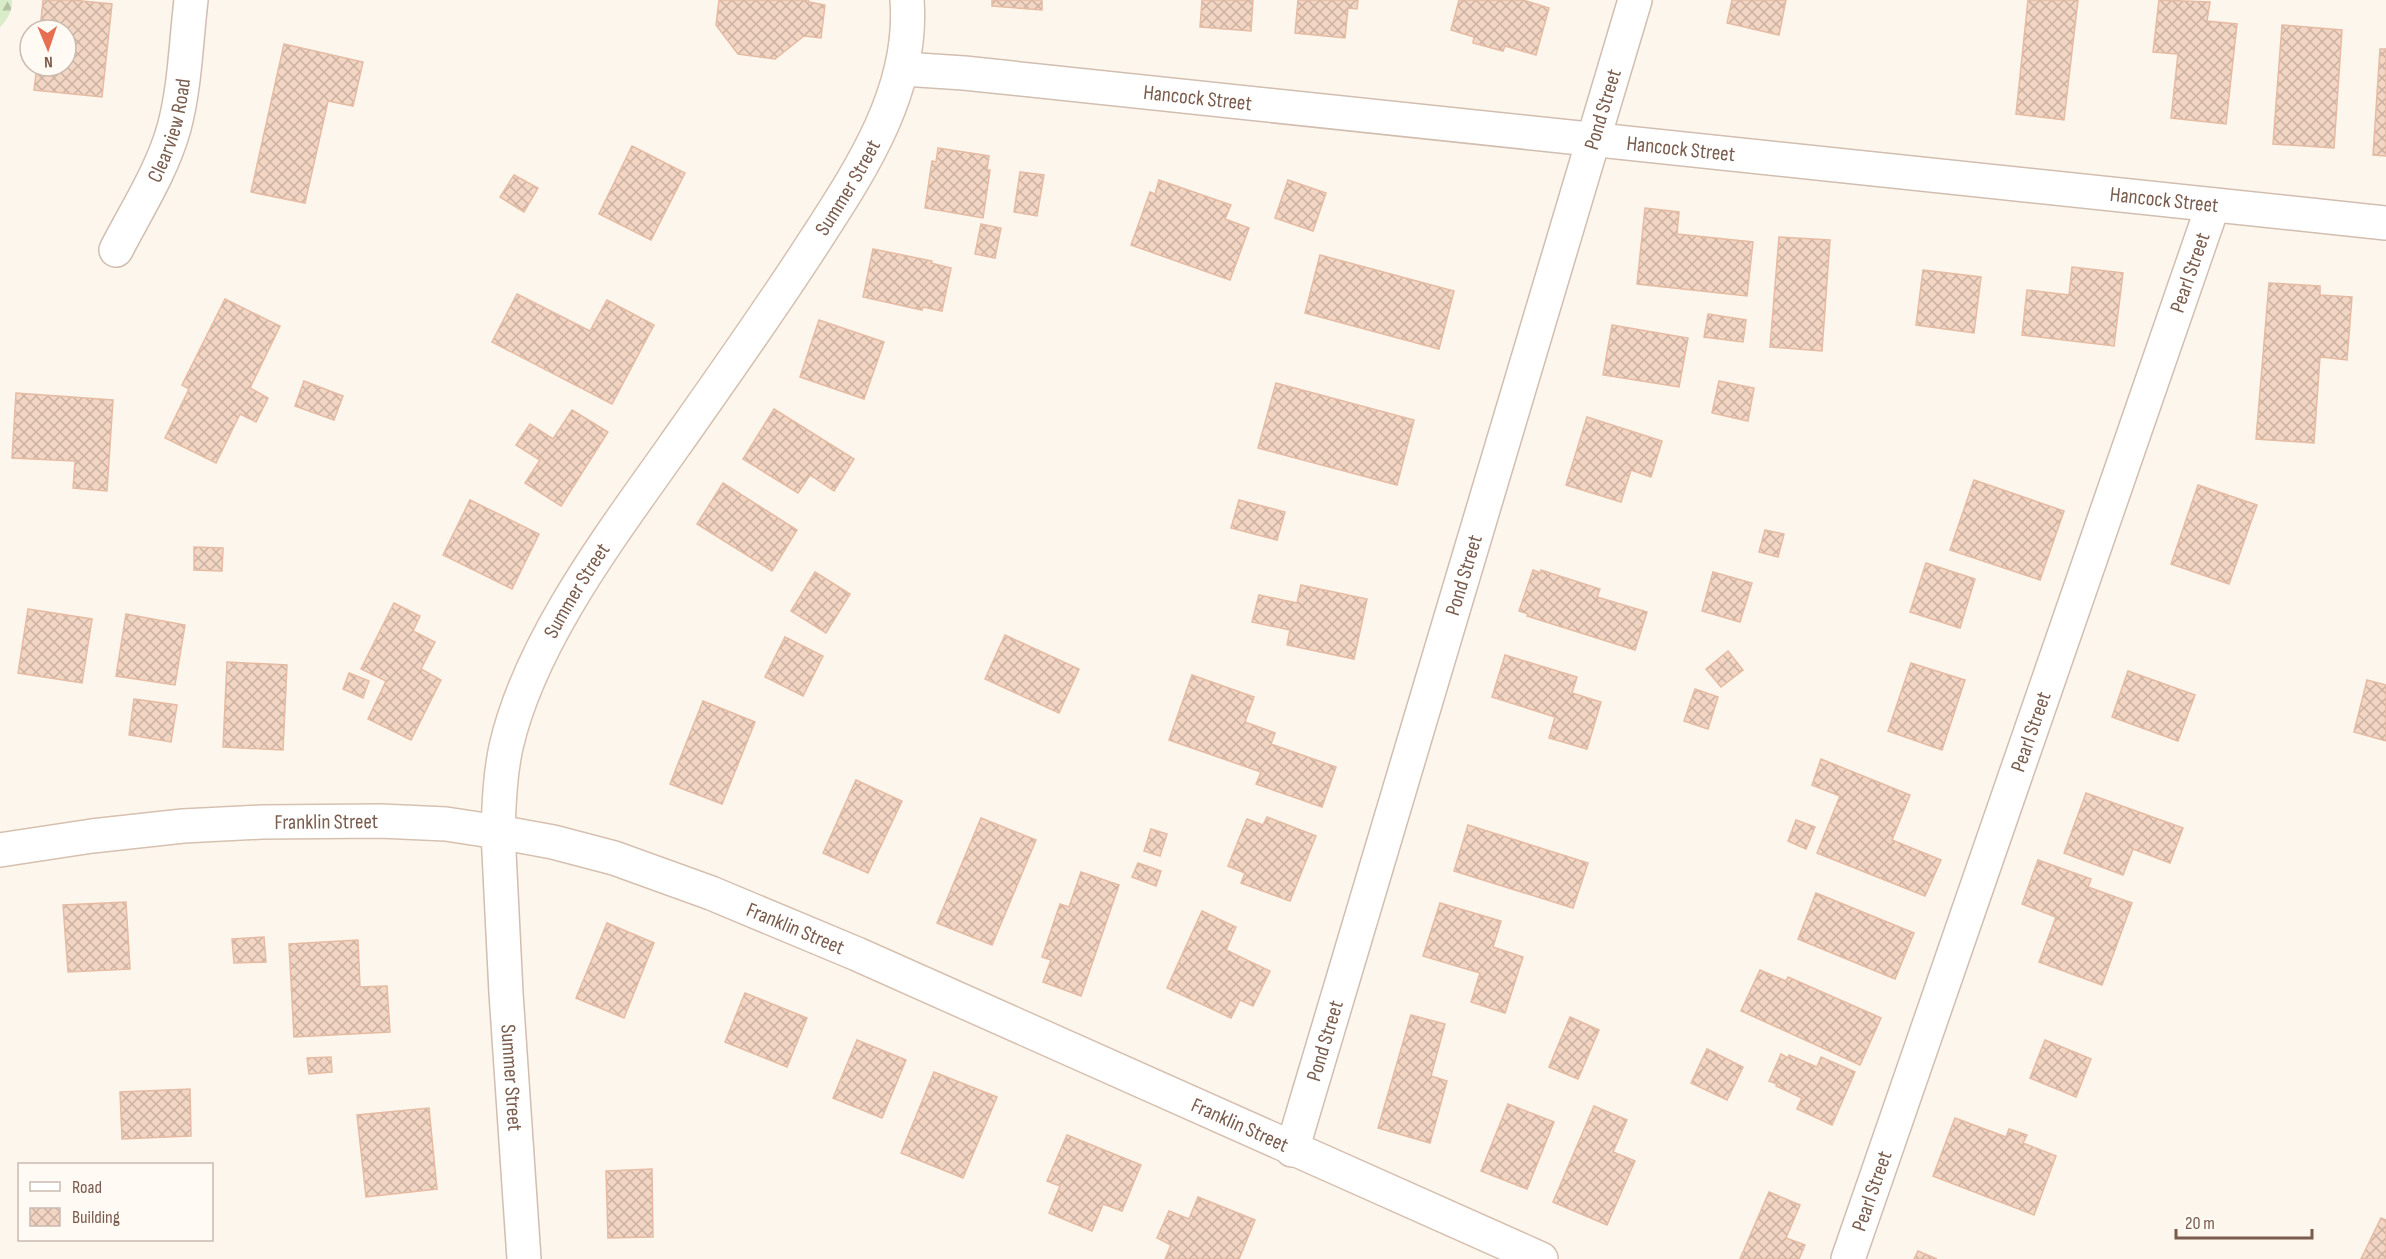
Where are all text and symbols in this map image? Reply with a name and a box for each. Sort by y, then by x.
north arrow [18,18,78,78]
text: N [44,52,53,71]
street label: Pond Street [1579,66,1626,153]
street label: Clearview Road [142,77,196,186]
street label: Hancock Street [1142,79,1253,116]
street label: Hancock Street [1625,130,1736,167]
street label: Summer Street [809,135,886,240]
street label: Hancock Street [2109,181,2220,218]
street label: Pearl Street [2164,229,2215,316]
street label: Pond Street [1440,532,1487,618]
street label: Summer Street [538,538,615,642]
street label: Pearl Street [2005,688,2056,775]
street label: Franklin Street [274,809,378,834]
street label: Franklin Street [743,897,848,960]
street label: Pond Street [1301,997,1348,1084]
street label: Summer Street [496,1023,528,1132]
street label: Franklin Street [1187,1092,1292,1157]
street label: Pearl Street [1846,1148,1897,1234]
legend [18,1163,213,1241]
text: Road [72,1177,102,1198]
scale bar [2176,1202,2312,1240]
text: Building [72,1207,120,1228]
text: 20 m [2185,1213,2215,1234]

